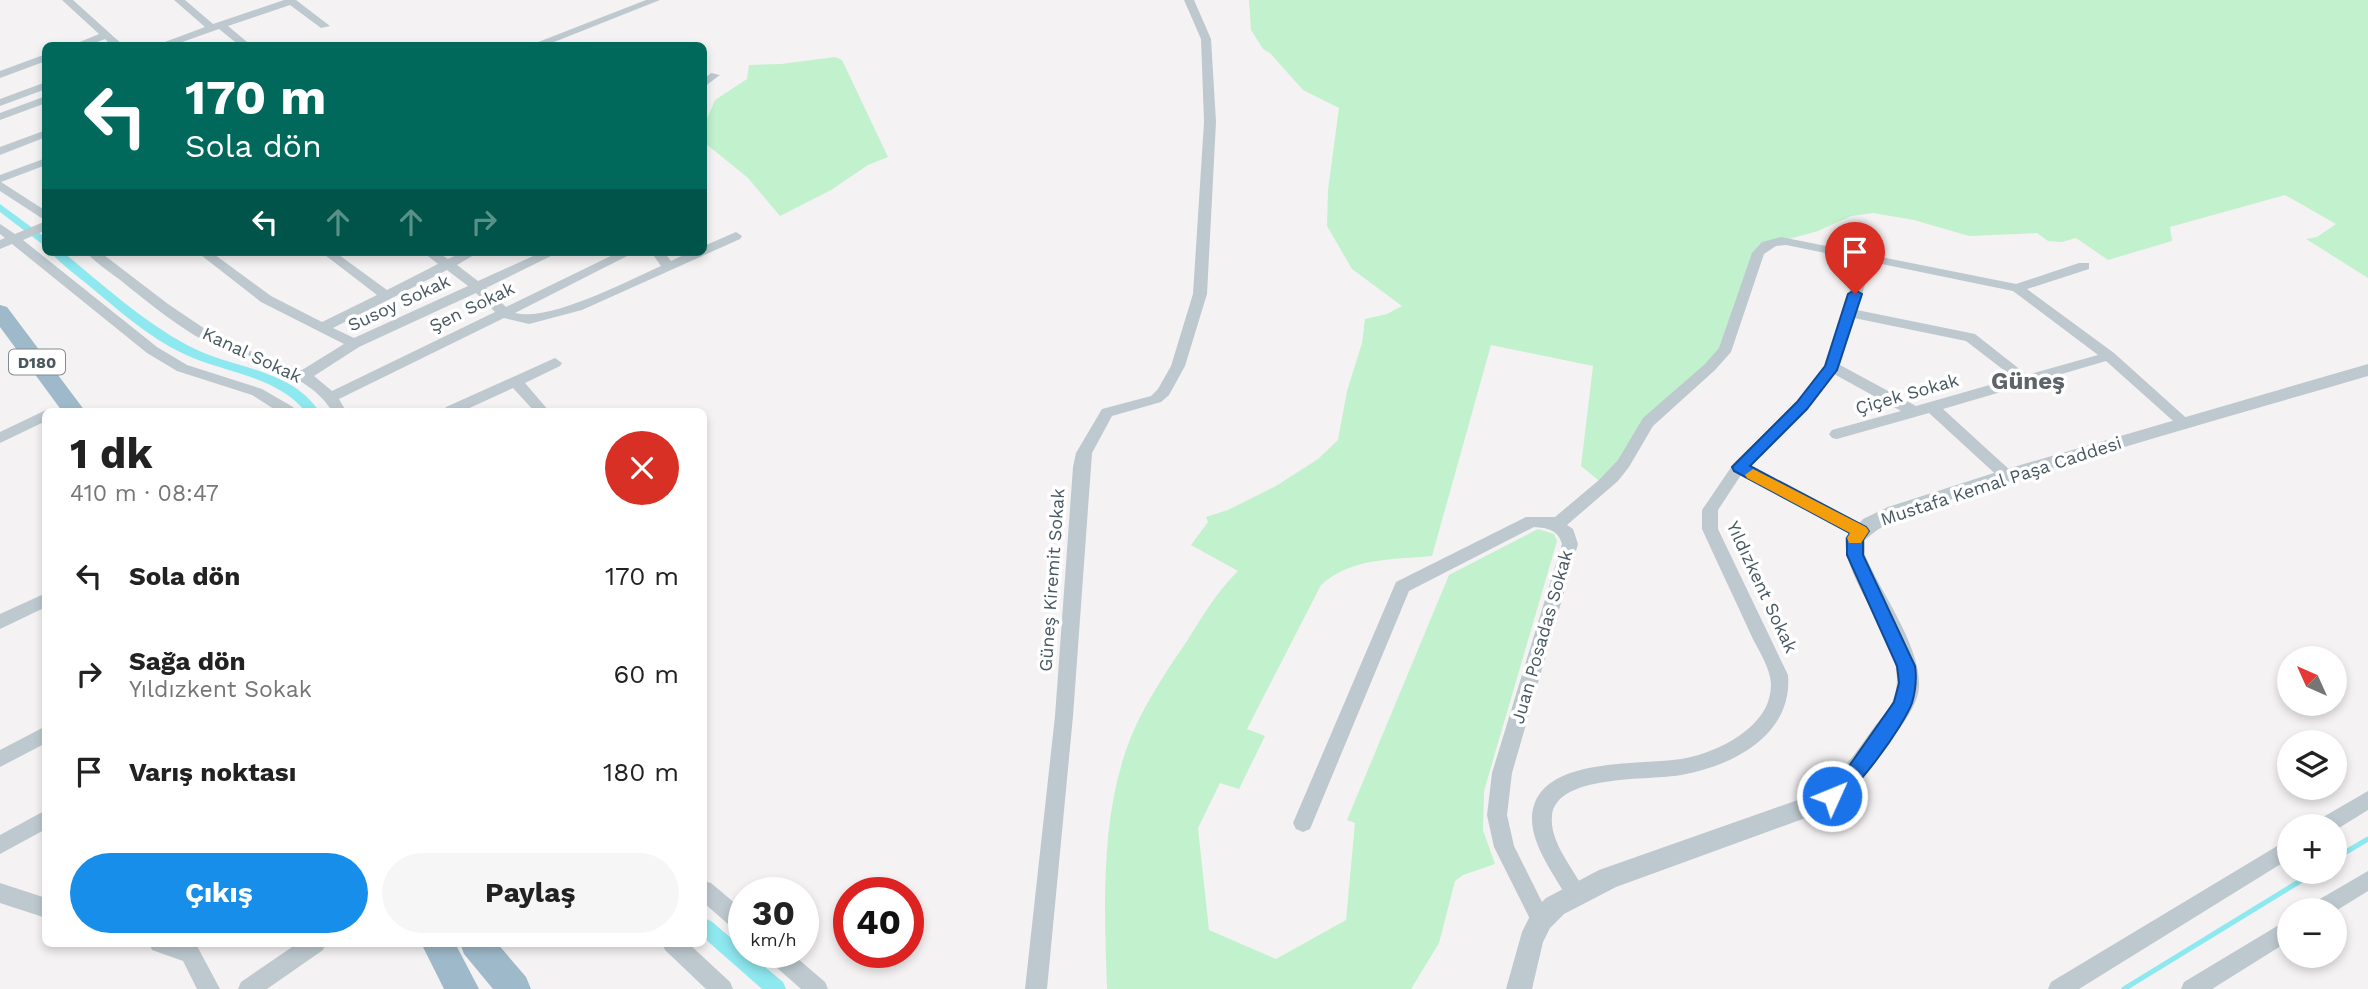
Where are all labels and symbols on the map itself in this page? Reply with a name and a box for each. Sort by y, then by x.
pin [1825,222,1885,294]
street label: Susoy Sokak [344,270,453,335]
street label: Şen Sokak [426,277,518,336]
street label: Kanal Sokak [199,322,305,387]
road number: D180 [9,350,65,374]
district label: Güneş [1991,367,2065,395]
street label: Çiçek Sokak [1853,369,1961,418]
street label: Mustafa Kemal Paşa Caddesi [1878,432,2124,529]
street label: Güneş Kiremit Sokak [1035,488,1068,672]
street label: Yıldızkent Sokak [1723,518,1802,656]
street label: Juan Posadas Sokak [1507,548,1576,726]
north arrow [2277,646,2347,716]
position arrow [1795,759,1869,833]
speed limit sign: 40 [833,877,924,968]

